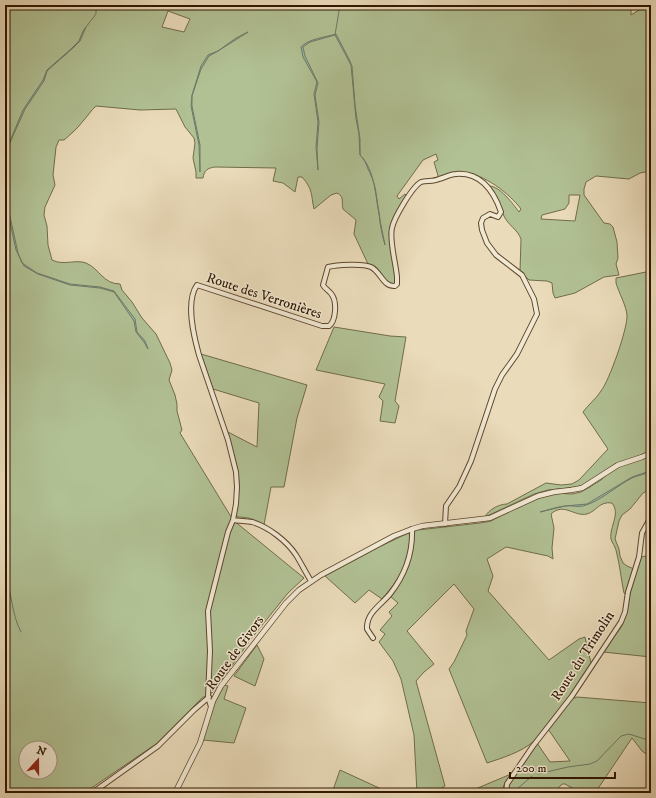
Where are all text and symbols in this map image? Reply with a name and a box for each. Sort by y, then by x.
street label: Route des Verronières [204,269,324,323]
street label: Route du Trimolin [547,607,619,704]
street label: Route de Givors [202,612,268,694]
north arrow [18,740,58,780]
text: N [35,743,48,760]
scale bar [510,754,615,780]
text: 200 m [516,761,546,776]

